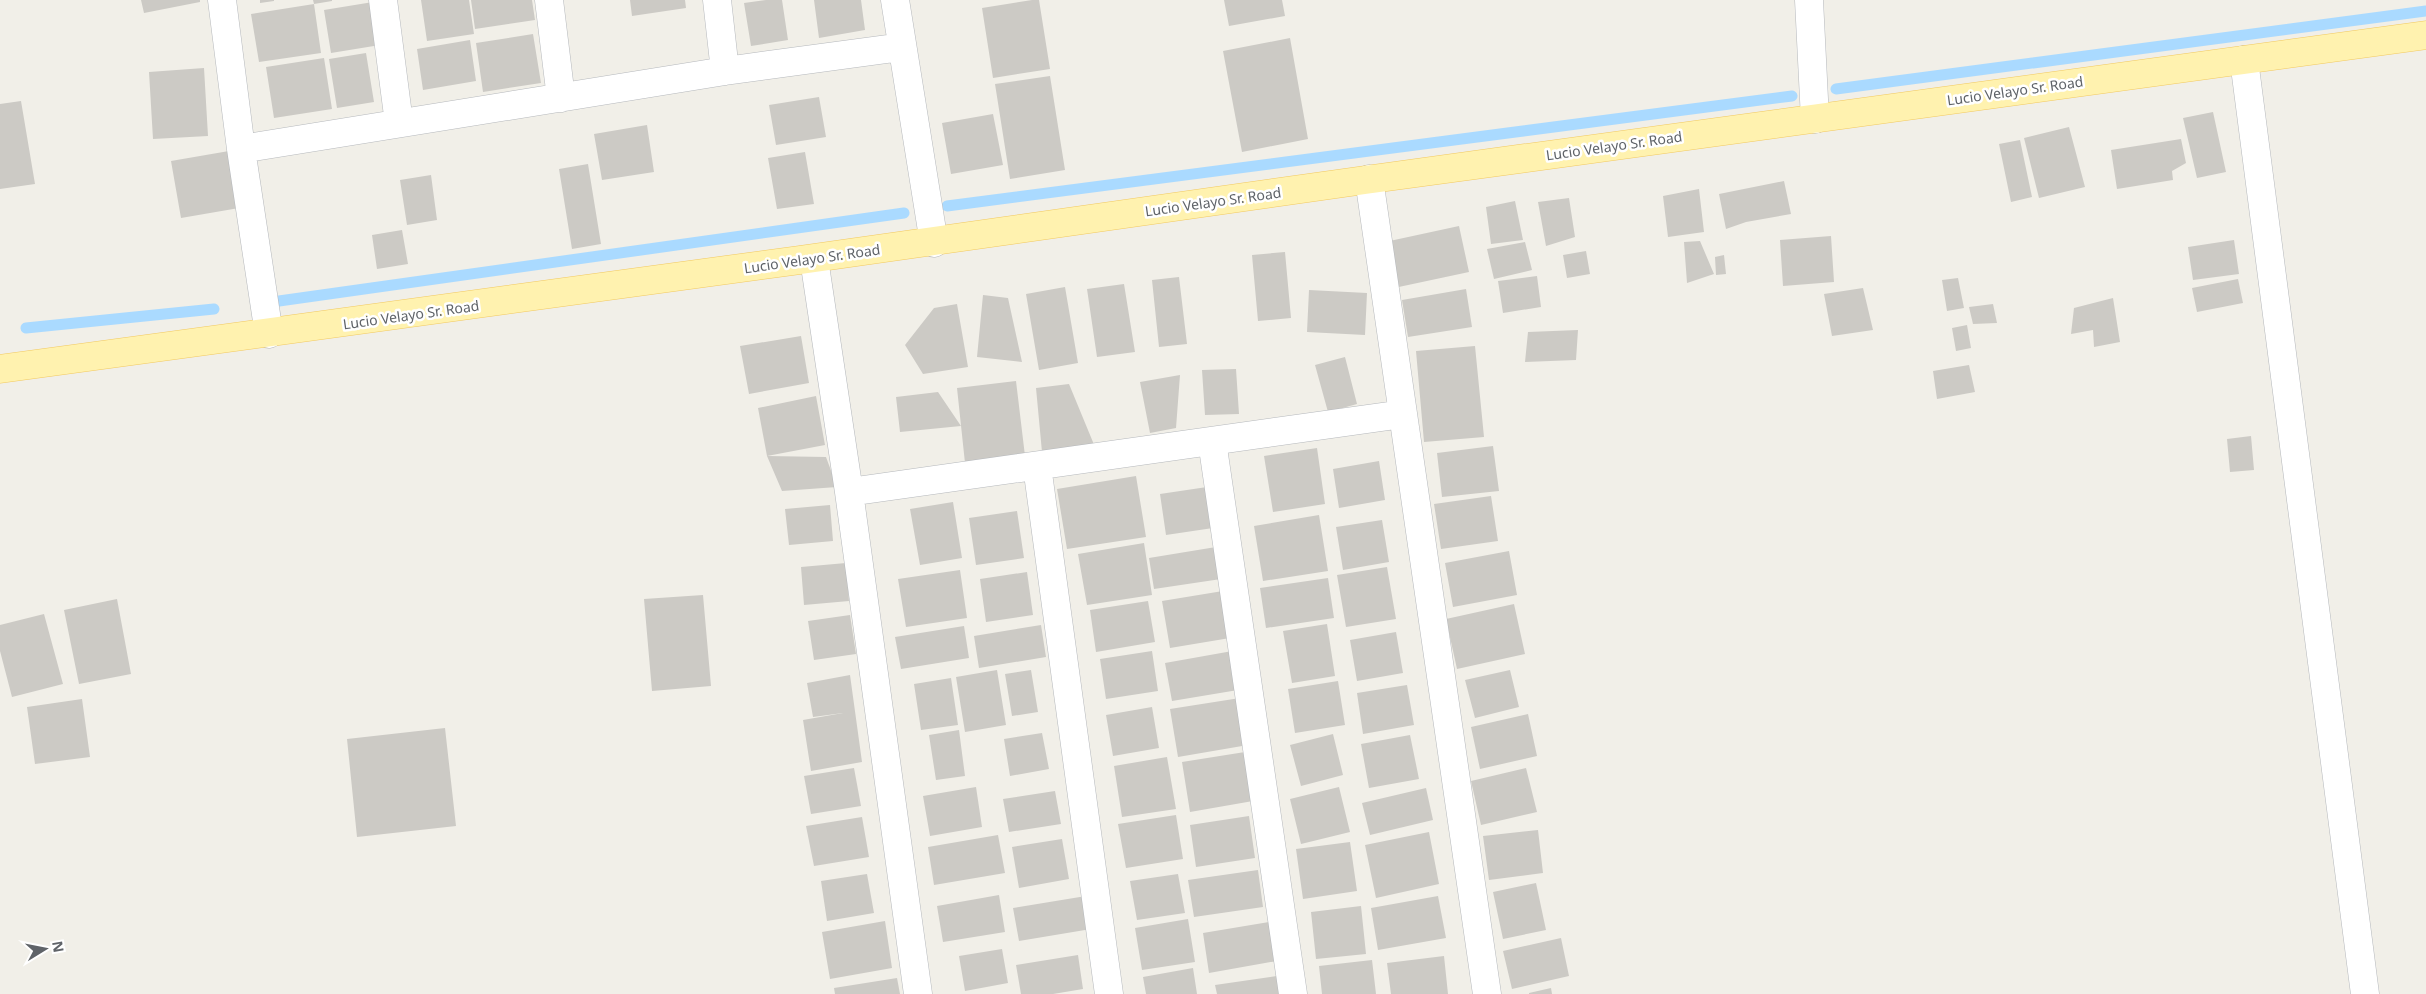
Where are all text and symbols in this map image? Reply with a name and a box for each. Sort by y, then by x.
street label: Lucio Velayo Sr. Road [1946,72,2084,109]
street label: Lucio Velayo Sr. Road [1545,127,1683,164]
street label: Lucio Velayo Sr. Road [1144,183,1282,220]
street label: Lucio Velayo Sr. Road [743,240,881,277]
street label: Lucio Velayo Sr. Road [342,296,480,333]
north arrow [20,924,70,974]
text: N [48,939,69,954]

